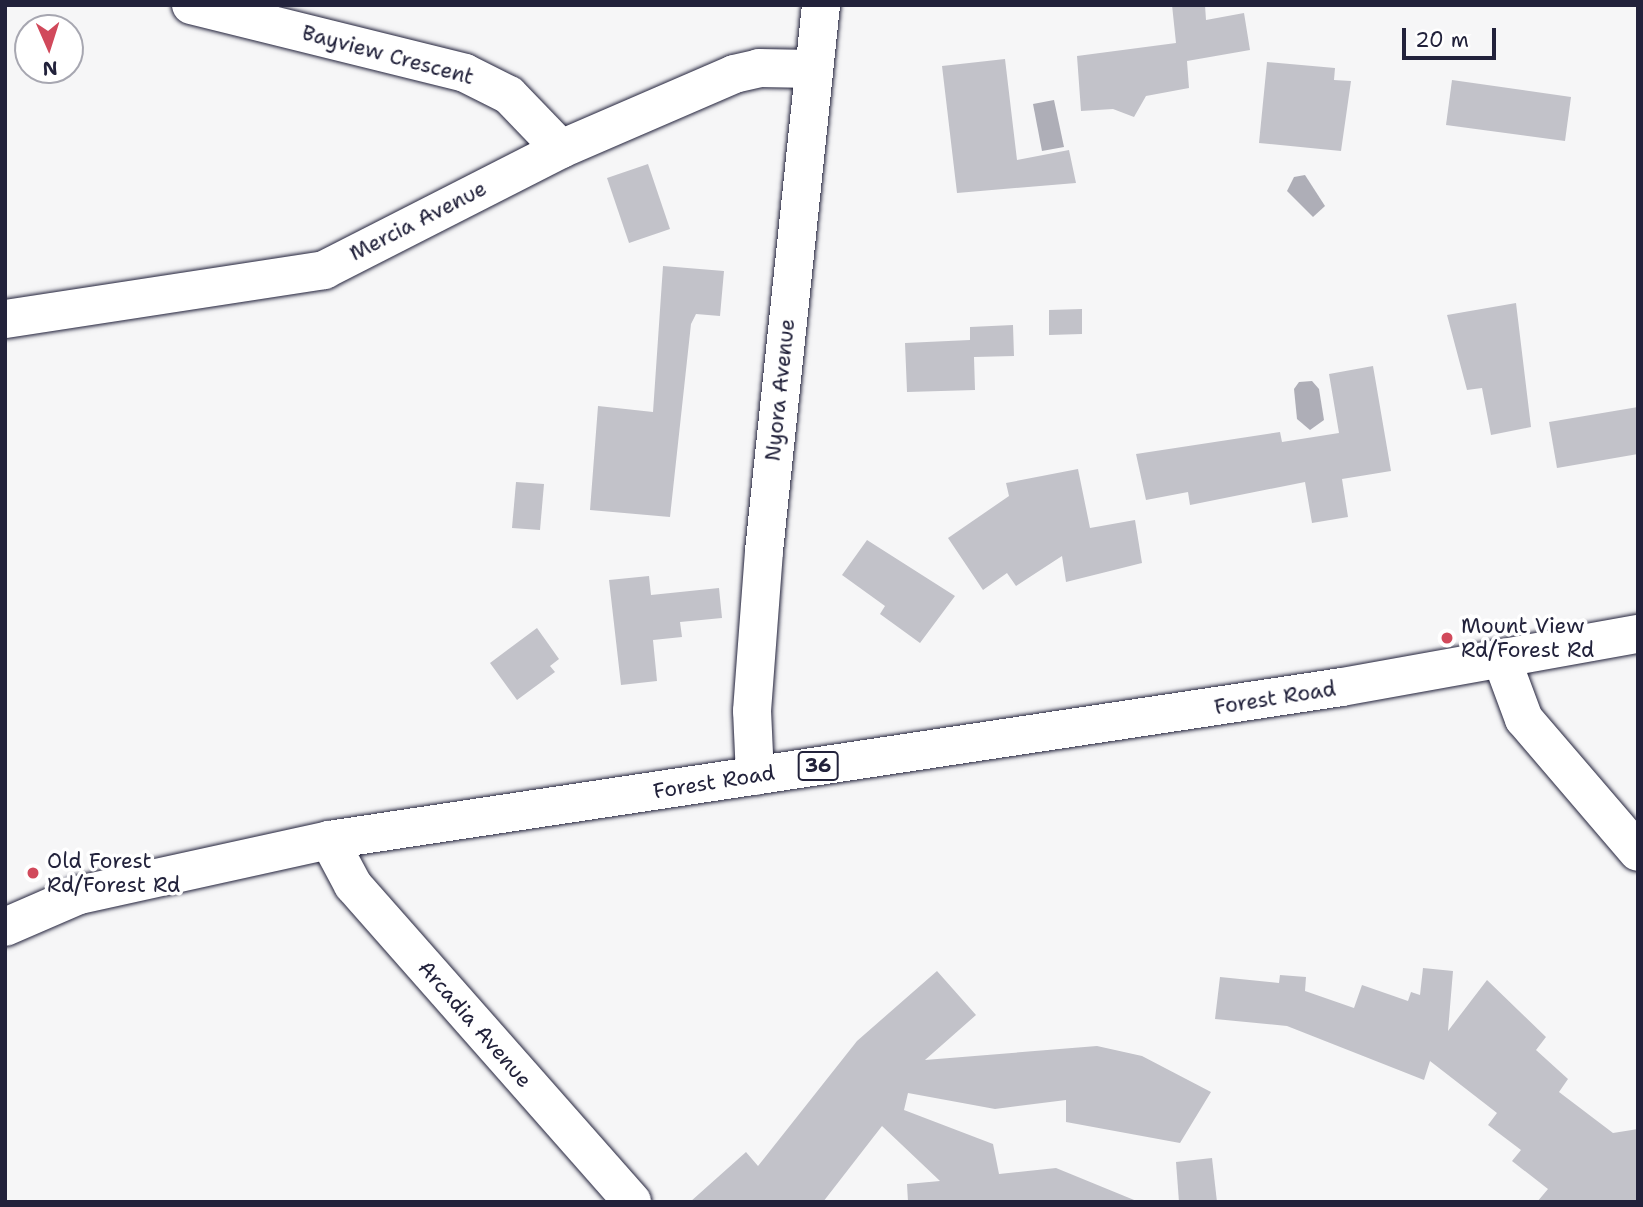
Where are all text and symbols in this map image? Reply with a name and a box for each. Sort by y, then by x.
north arrow [14,14,84,84]
scale bar [1405,14,1500,58]
street label: Bayview Crescent [299,20,477,90]
text: 20 m [1415,26,1469,54]
text: N [42,56,58,81]
street label: Mercia Avenue [345,176,491,266]
street label: Nyora Avenue [760,318,800,462]
place label: Mount View Rd/Forest Rd [1461,613,1594,663]
marker: Mount View Rd/Forest Rd [1439,630,1455,646]
street label: Forest Road [1212,676,1338,720]
road number: 36 [797,750,839,782]
street label: Forest Road [651,760,777,804]
place label: Old Forest Rd/Forest Rd [47,848,180,898]
marker: Old Forest Rd/Forest Rd [25,865,41,881]
street label: Arcadia Avenue [413,955,537,1093]

